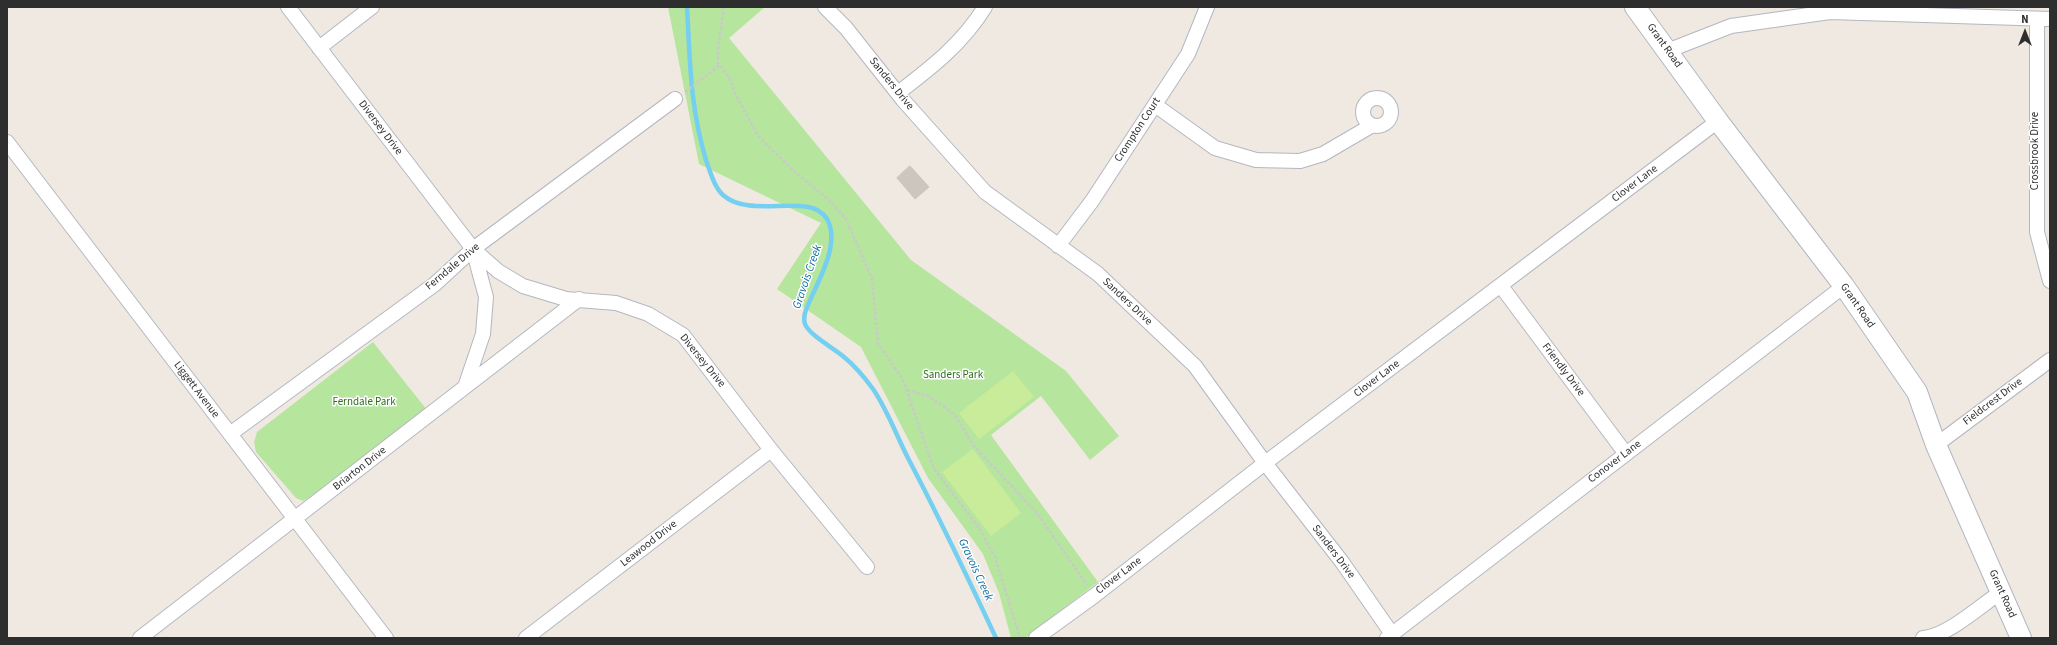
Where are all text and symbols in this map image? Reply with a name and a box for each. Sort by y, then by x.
north arrow [2005,12,2045,52]
text: N [2021,12,2029,27]
street label: Grant Road [1644,21,1684,71]
street label: Sanders Drive [866,55,916,113]
street label: Crompton Court [1112,95,1164,165]
street label: Diversey Drive [355,98,405,158]
street label: Crossbrook Drive [2029,112,2043,190]
street label: Clover Lane [1609,162,1661,206]
street label: Ferndale Drive [423,241,483,293]
water label: Gravois Creek [790,243,826,311]
street label: Sanders Drive [1099,276,1155,328]
street label: Grant Road [1837,281,1877,331]
street label: Diversey Drive [676,332,728,390]
street label: Friendly Drive [1539,341,1587,399]
street label: Clover Lane [1351,357,1403,401]
street label: Liggett Avenue [170,359,222,421]
park label: Sanders Park [923,369,983,383]
street label: Fieldcrest Drive [1961,375,2025,429]
park label: Ferndale Park [332,396,396,410]
street label: Conover Lane [1586,438,1644,486]
street label: Briarton Drive [331,444,389,494]
street label: Leawood Drive [618,518,680,570]
street label: Sanders Drive [1309,523,1357,581]
water label: Gravois Creek [954,537,996,603]
street label: Clover Lane [1093,554,1145,598]
street label: Grant Road [1986,568,2018,620]

